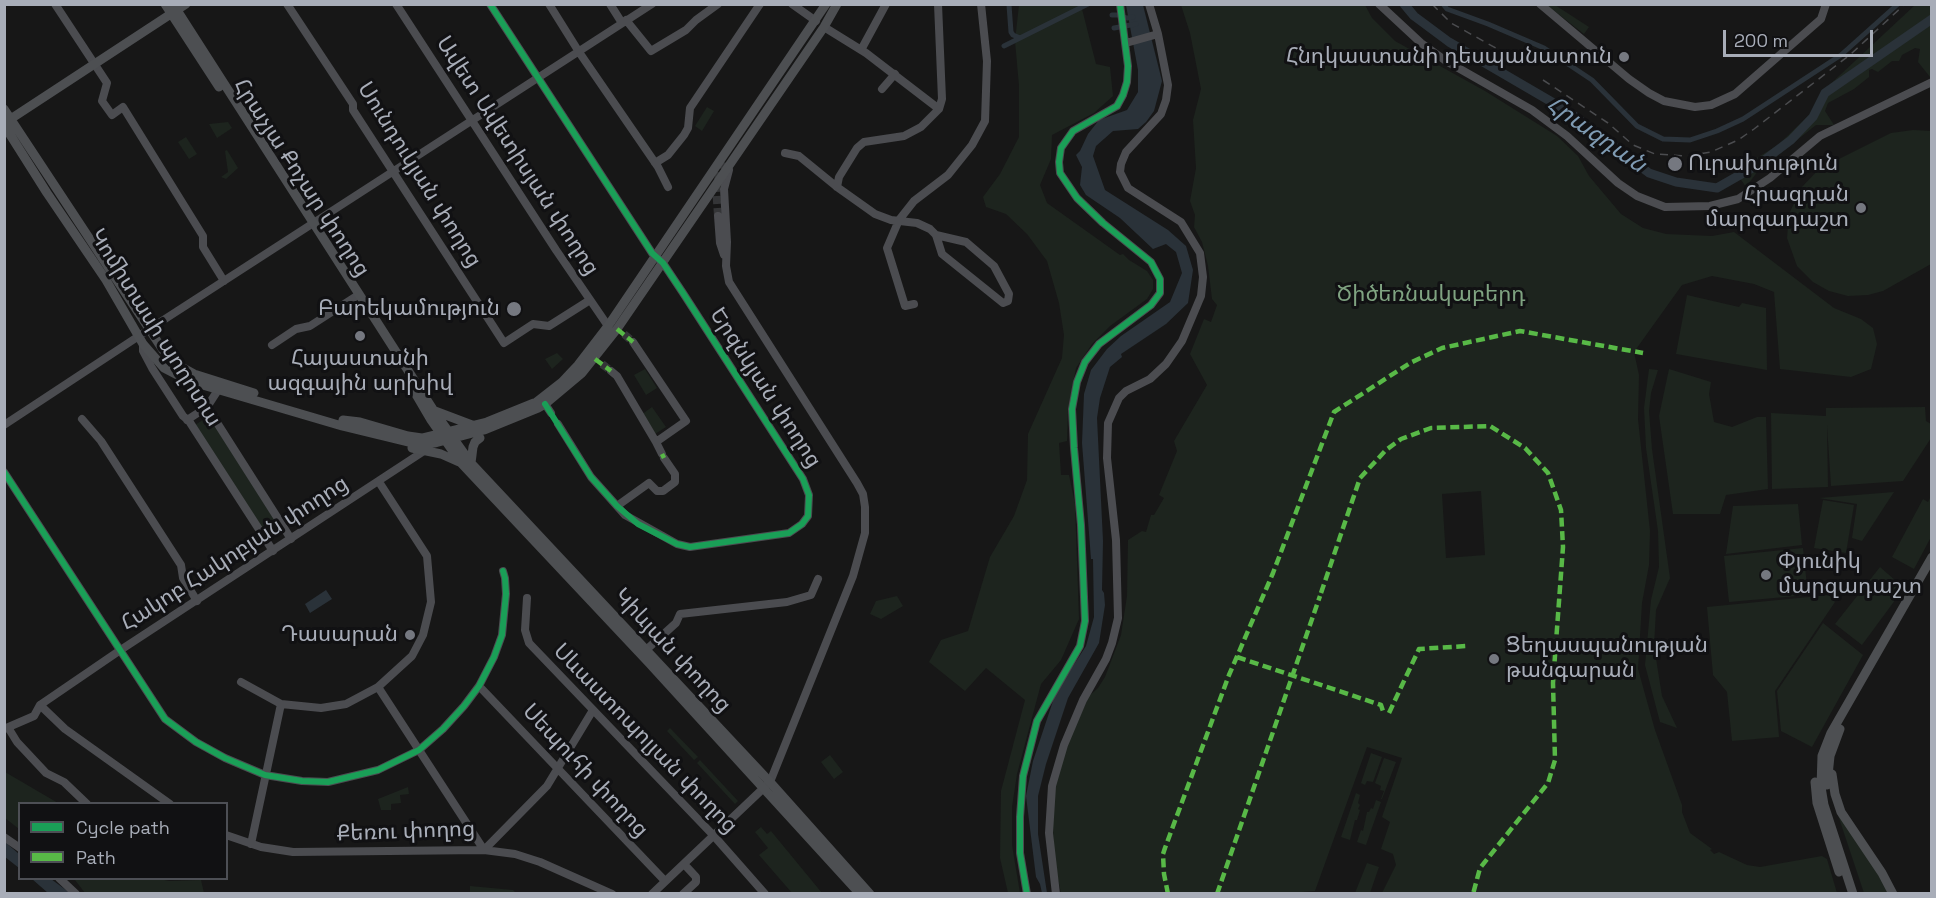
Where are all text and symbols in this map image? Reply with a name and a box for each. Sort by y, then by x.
scale bar [1726,18,1876,56]
text: 200 m [1734,29,1788,52]
street label: Ավետ Ավետիսյան փողոց [430,32,604,280]
place label: Հնդկաստանի դեսպանատուն [1286,44,1612,70]
marker: Հնդկաստանի դեսպանատուն [1617,50,1631,64]
street label: Հրաչյա Քոչար փողոց [227,74,375,282]
street label: Սունդուկյան փողոց [351,77,487,273]
water label: Հրազդան [1541,90,1651,180]
place label: Ուրախություն [1688,151,1838,177]
marker: Ուրախություն [1666,155,1684,173]
place label: Հրազդան մարզադաշտ [1705,182,1849,234]
marker: Հրազդան մարզադաշտ [1854,201,1868,215]
street label: Կոմիտասի պողոտա [83,224,227,432]
park label: Ծիծեռնակաբերդ [1337,282,1525,308]
place label: Բարեկամություն [318,296,500,322]
marker: Բարեկամություն [505,300,523,318]
street label: Երզնկյան փողոց [703,303,827,473]
marker: Հայաստանի ազգային արխիվ [353,329,367,343]
place label: Հայաստանի ազգային արխիվ [267,346,453,398]
street label: Հակոբ Հակոբյան փողոց [117,471,353,637]
place label: Փյունիկ մարզադաշտ [1778,549,1922,600]
marker: Փյունիկ մարզադաշտ [1759,568,1773,582]
street label: Կիևյան փողոց [608,583,736,719]
place label: Դասարան [281,622,398,648]
marker: Դասարան [403,628,417,642]
place label: Ցեղասպանության թանգարան [1506,633,1708,684]
street label: Սևաստոպոլյան փողոց [547,638,743,840]
marker: Ցեղասպանության թանգարան [1487,652,1501,666]
street label: Սեպուհի փողոց [516,699,654,843]
legend [18,802,228,880]
text: Cycle path [76,816,170,839]
street label: Քեռու փողոց [336,816,476,848]
text: Path [76,846,116,869]

